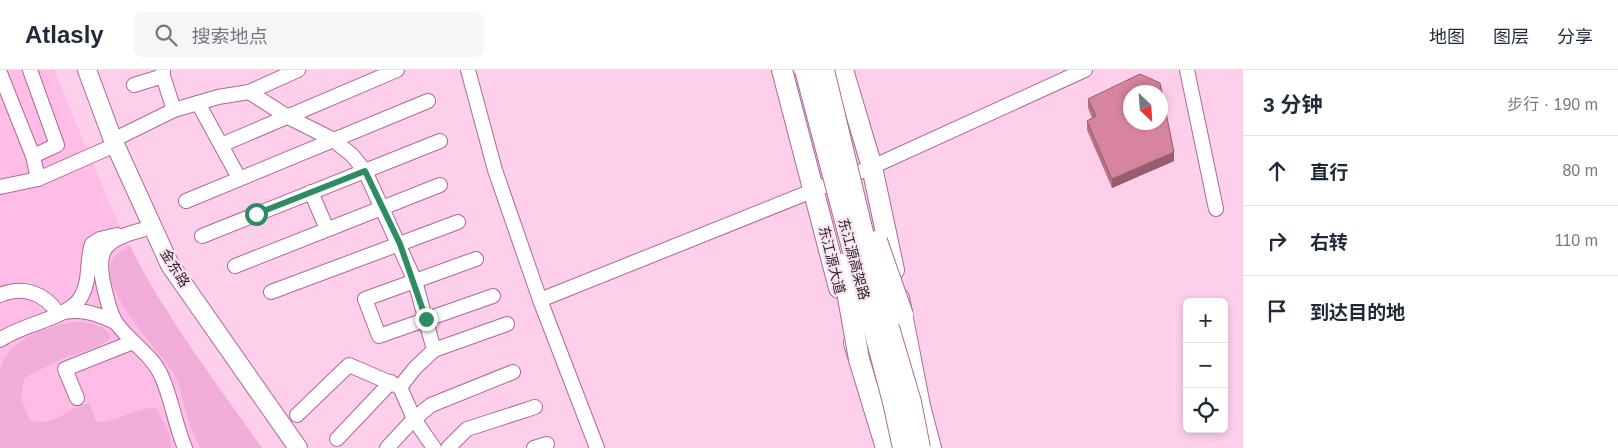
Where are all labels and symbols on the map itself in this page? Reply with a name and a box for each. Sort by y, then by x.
north arrow [1123,85,1168,130]
route start [245,203,268,226]
street label: 东江源高架路 [835,216,873,302]
street label: 东江源大道 [816,224,848,296]
street label: 金东路 [157,246,193,290]
route end [415,308,438,331]

